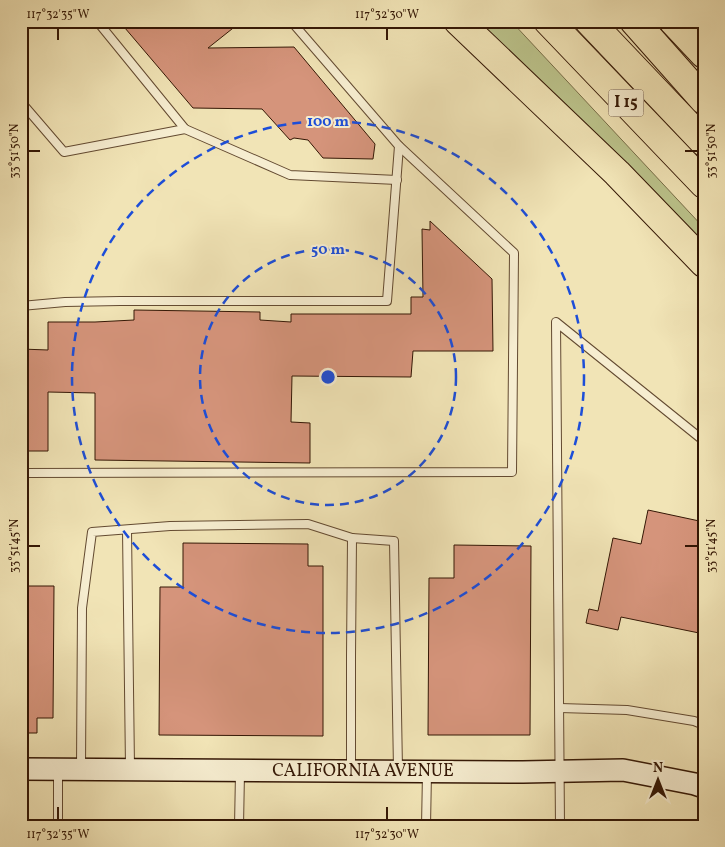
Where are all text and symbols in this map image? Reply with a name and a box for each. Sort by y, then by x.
text: 117°32'35"W [26,7,90,23]
text: 117°32'30"W [355,7,419,23]
road number: I 15 [608,90,644,116]
text: 100 m [307,112,350,133]
text: 33°51'50"N [7,123,23,179]
text: 33°51'50"N [704,123,720,179]
text: 50 m [311,240,345,261]
centre of rings [319,368,337,386]
text: 33°51'45"N [7,519,23,573]
text: 33°51'45"N [704,519,720,573]
north arrow [632,754,682,804]
street label: CALIFORNIA AVENUE [272,759,454,784]
text: N [653,759,663,778]
text: 117°32'35"W [26,827,90,843]
text: 117°32'30"W [355,827,419,843]

